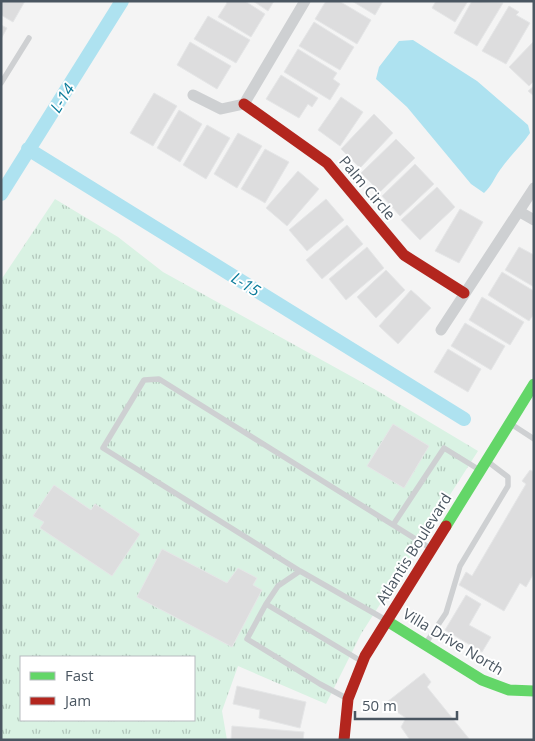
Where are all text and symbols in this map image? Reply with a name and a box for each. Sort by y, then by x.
water label: L-14 [45,79,79,117]
street label: Palm Circle [335,151,400,224]
water label: L-15 [227,267,265,301]
street label: Atlantis Boulevard [371,489,455,608]
street label: Villa Drive North [399,603,508,679]
legend [20,656,195,721]
text: Fast [65,665,94,685]
scale bar [355,688,458,720]
text: Jam [63,690,91,710]
text: 50 m [362,695,397,715]

